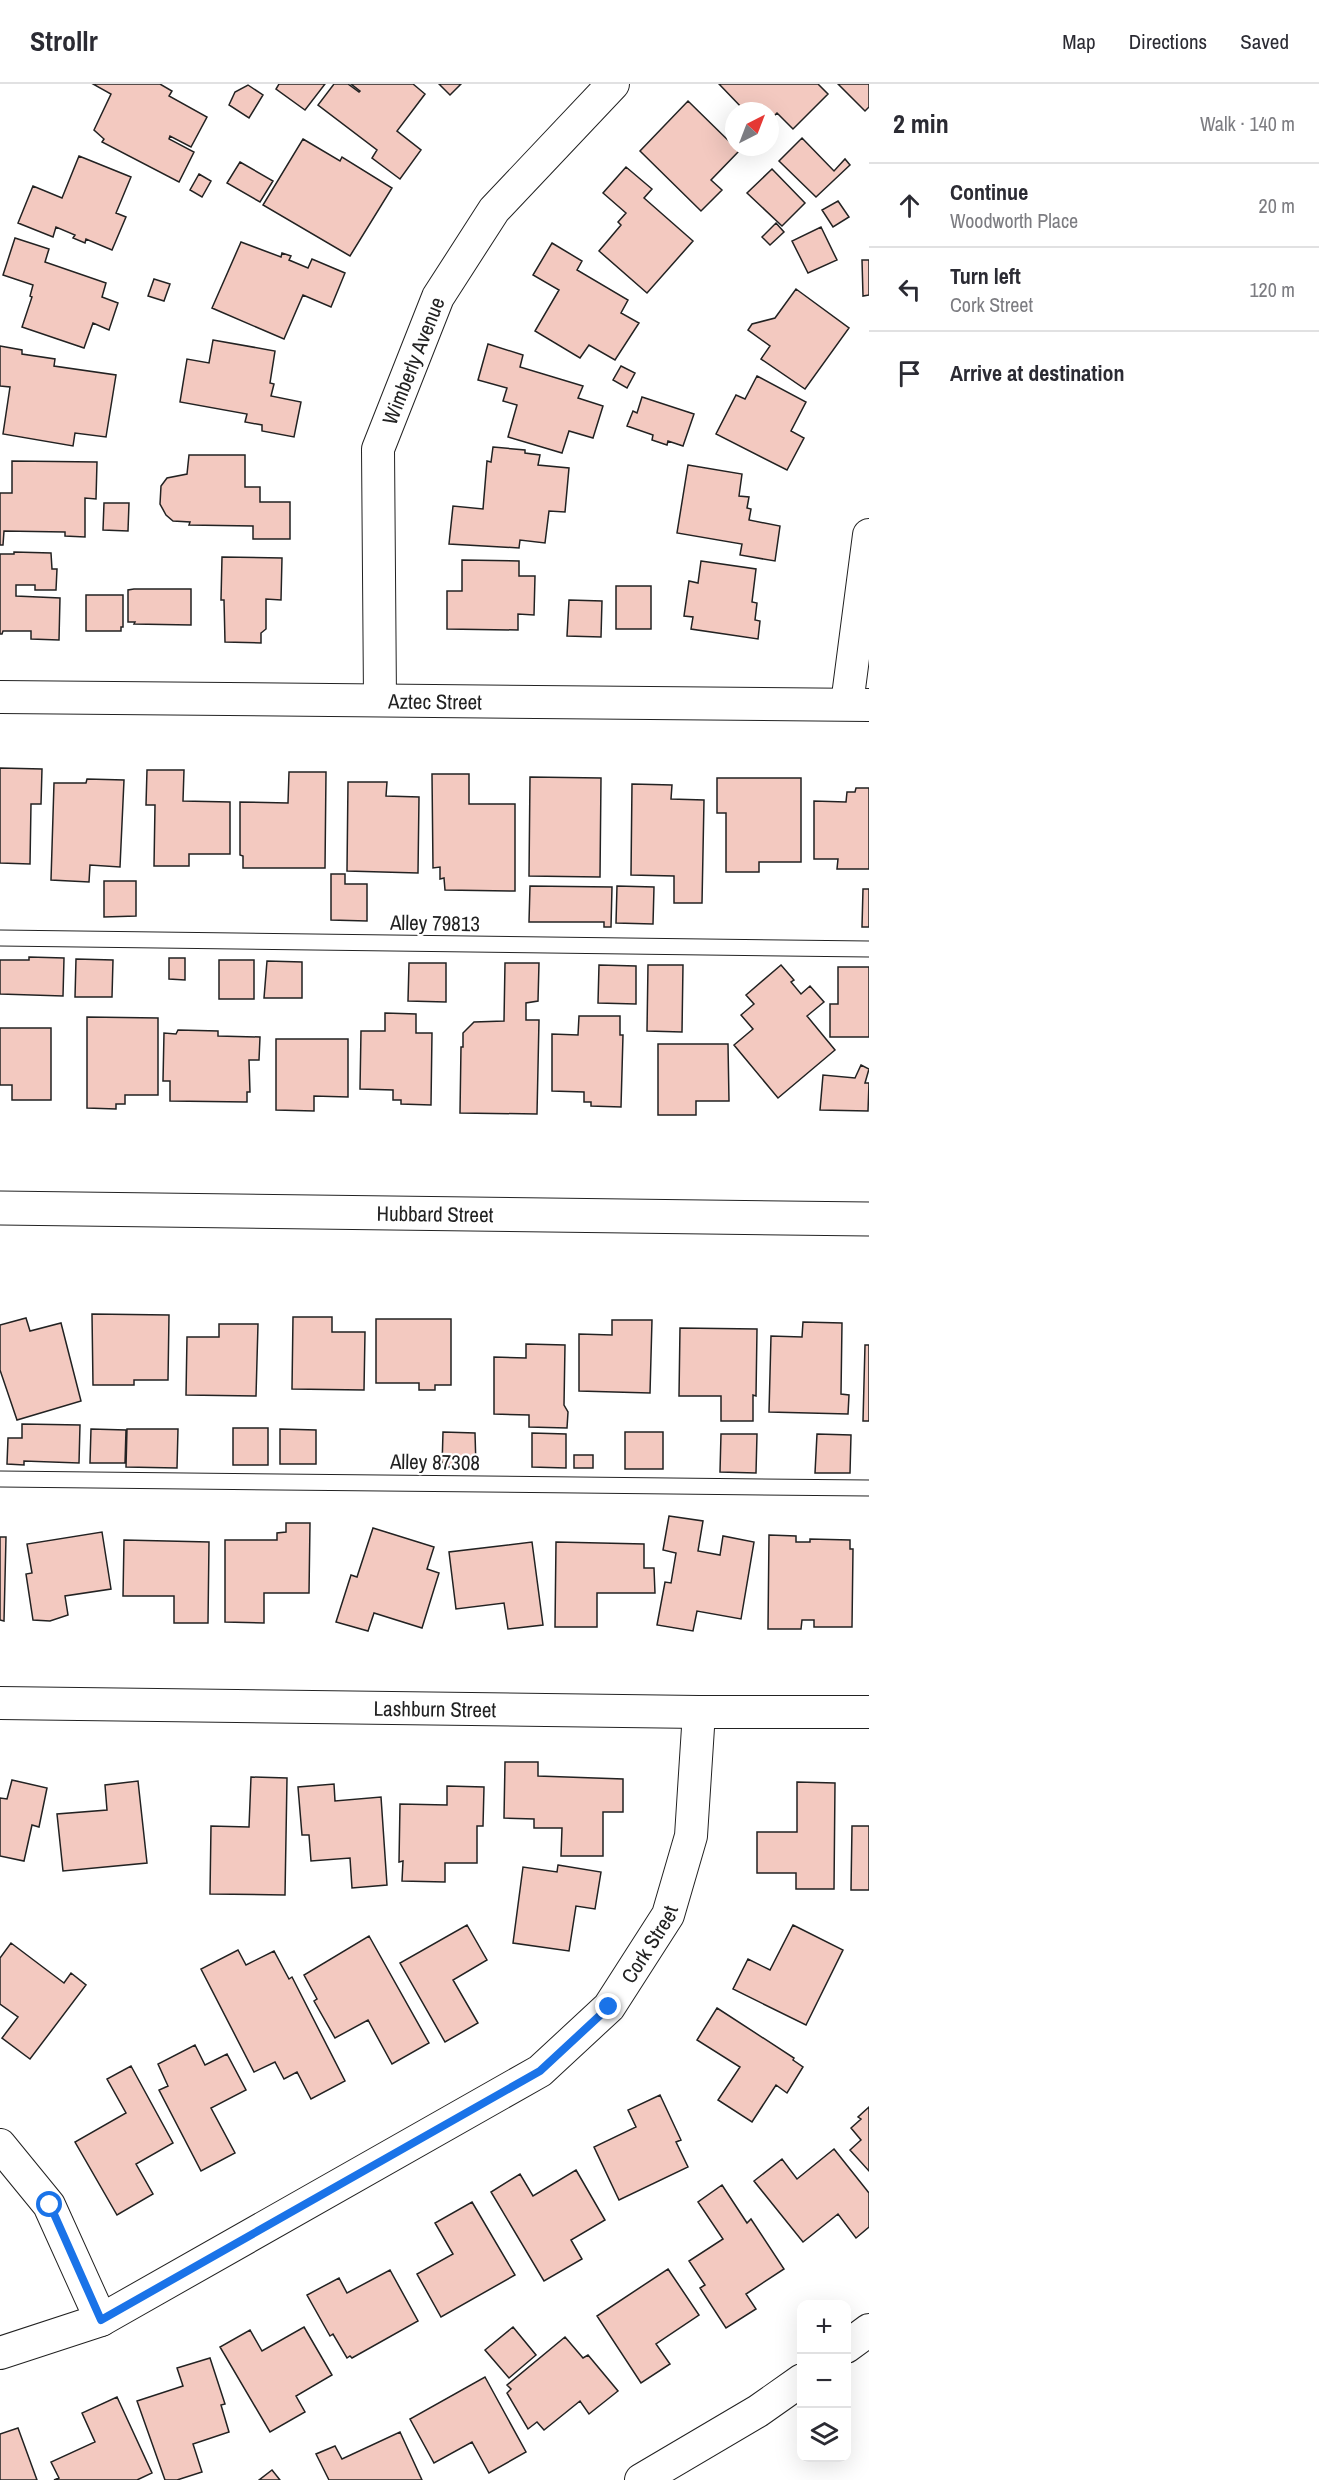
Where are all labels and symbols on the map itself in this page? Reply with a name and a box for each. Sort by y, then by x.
north arrow [725,102,779,156]
street label: Wimberly Avenue [375,293,451,429]
street label: Aztec Street [387,686,482,716]
street label: Alley 79813 [389,908,480,938]
street label: Hubbard Street [376,1198,494,1229]
street label: Alley 87308 [389,1447,480,1477]
street label: Lashburn Street [373,1693,497,1724]
street label: Cork Street [614,1902,685,1988]
route end [595,1993,621,2019]
route start [36,2191,62,2217]

